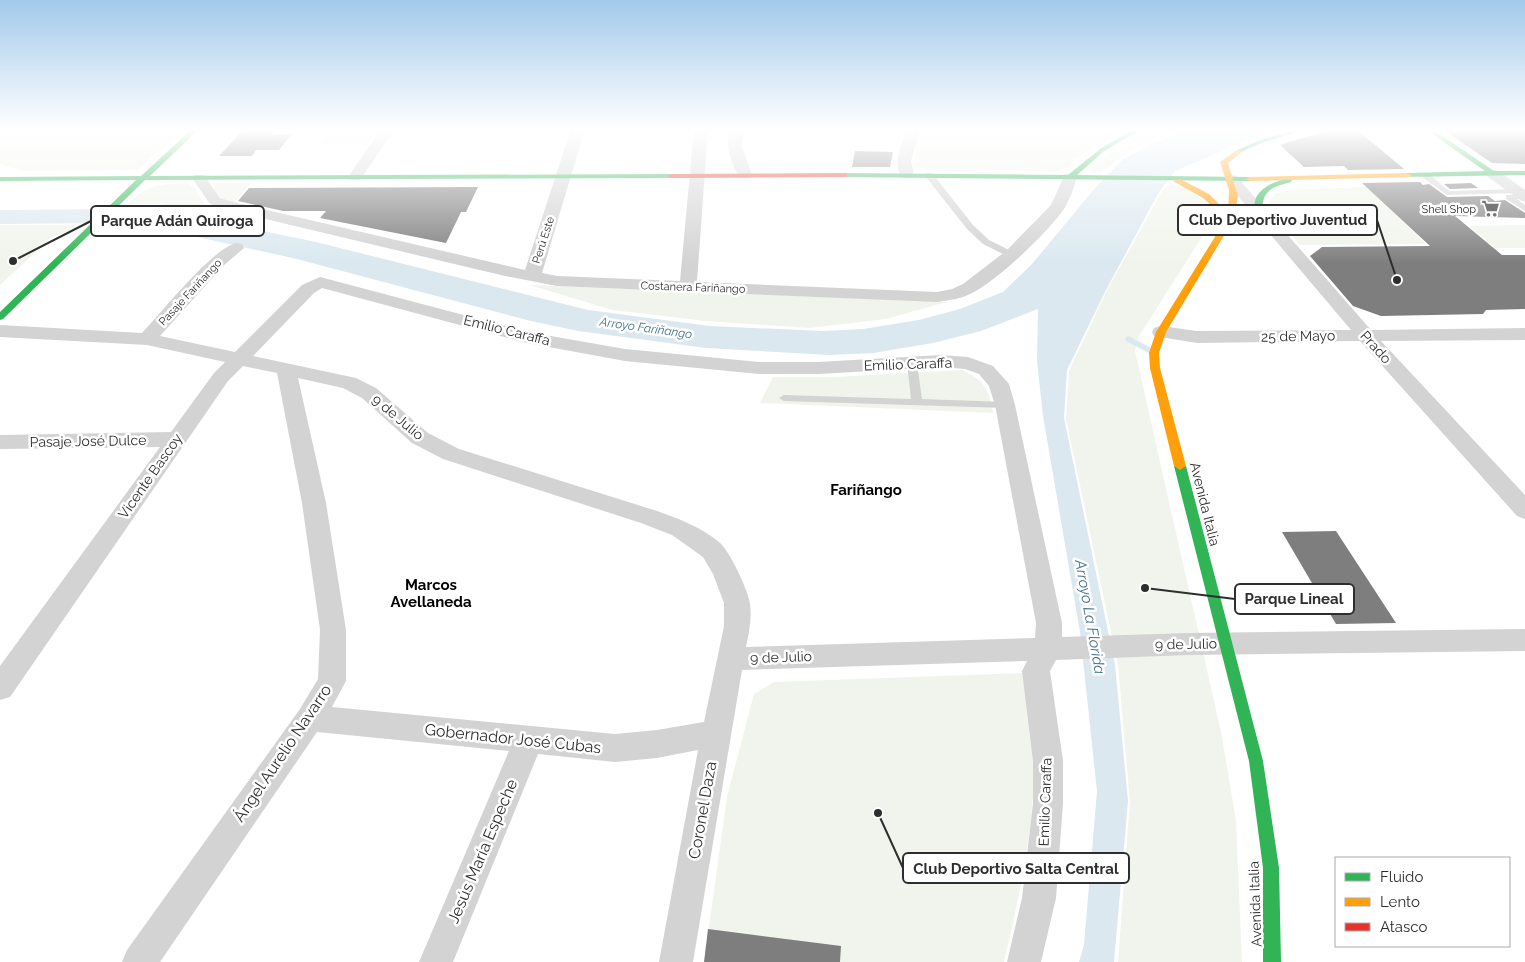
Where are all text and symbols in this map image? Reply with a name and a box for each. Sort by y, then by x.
supermarket icon: Shell Shop [1480,199,1500,219]
place label: Shell Shop [1422,203,1476,216]
callout: Club Deportivo Juventud [1178,205,1377,235]
callout: Parque Adán Quiroga [91,206,264,236]
text: Club Deportivo Juventud [1189,211,1368,229]
text: Parque Adán Quiroga [101,212,254,230]
street label: Perú Este [530,215,557,265]
street label: Pasaje Fariñango [156,256,225,328]
street label: Costanera Fariñango [640,279,746,296]
street label: Emilio Caraffa [462,312,552,348]
water label: Arroyo Fariñango [598,314,693,341]
street label: 25 de Mayo [1261,327,1335,345]
street label: Prado [1357,327,1395,367]
street label: Emilio Caraffa [863,354,953,374]
street label: 9 de Julio [369,391,427,443]
street label: Vicente Bascoy [115,430,185,521]
street label: Pasaje José Dulce [30,432,146,450]
street label: Avenida Italia [1187,460,1223,548]
district label: Fariñango [830,481,902,499]
water label: Arroyo La Florida [1071,557,1109,676]
district label: Marcos Avellaneda [390,576,472,611]
callout: Parque Lineal [1235,584,1354,614]
text: Parque Lineal [1245,590,1344,608]
street label: 9 de Julio [1155,635,1217,653]
street label: 9 de Julio [750,648,812,666]
street label: Ángel Aurelio Navarro [229,680,335,826]
street label: Gobernador José Cubas [424,720,602,757]
street label: Emilio Caraffa [1035,757,1055,847]
street label: Coronel Daza [685,760,720,860]
street label: Jesús María Espeche [443,776,521,926]
callout: Club Deportivo Salta Central [903,853,1129,883]
legend [1335,857,1510,947]
text: Club Deportivo Salta Central [913,860,1119,878]
street label: Avenida Italia [1246,861,1264,947]
text: Fluido [1380,868,1423,886]
text: Lento [1380,893,1420,911]
text: Atasco [1380,918,1427,936]

